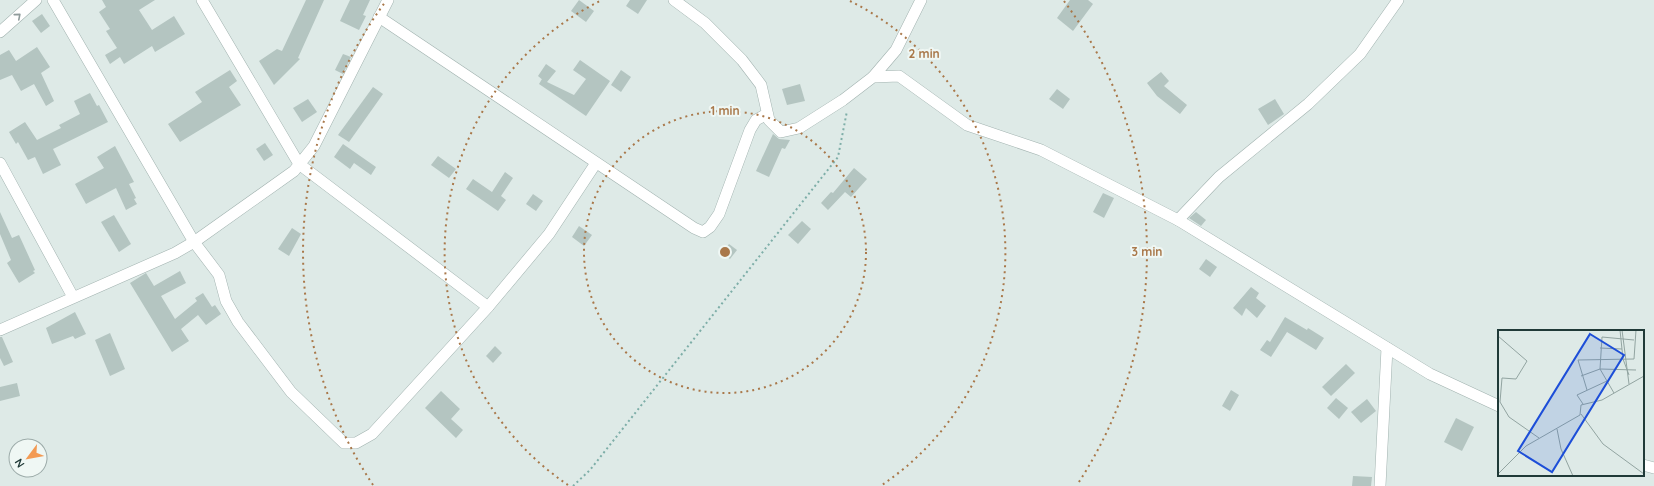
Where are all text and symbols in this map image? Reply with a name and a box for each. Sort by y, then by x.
one-way arrow [13,13,21,21]
text: 2 min [908,46,940,61]
text: 1 min [710,103,740,118]
text: 3 min [1132,244,1162,259]
centre of rings [718,245,732,259]
inset map [1498,330,1644,476]
north arrow [8,438,48,478]
text: N [11,456,28,470]

